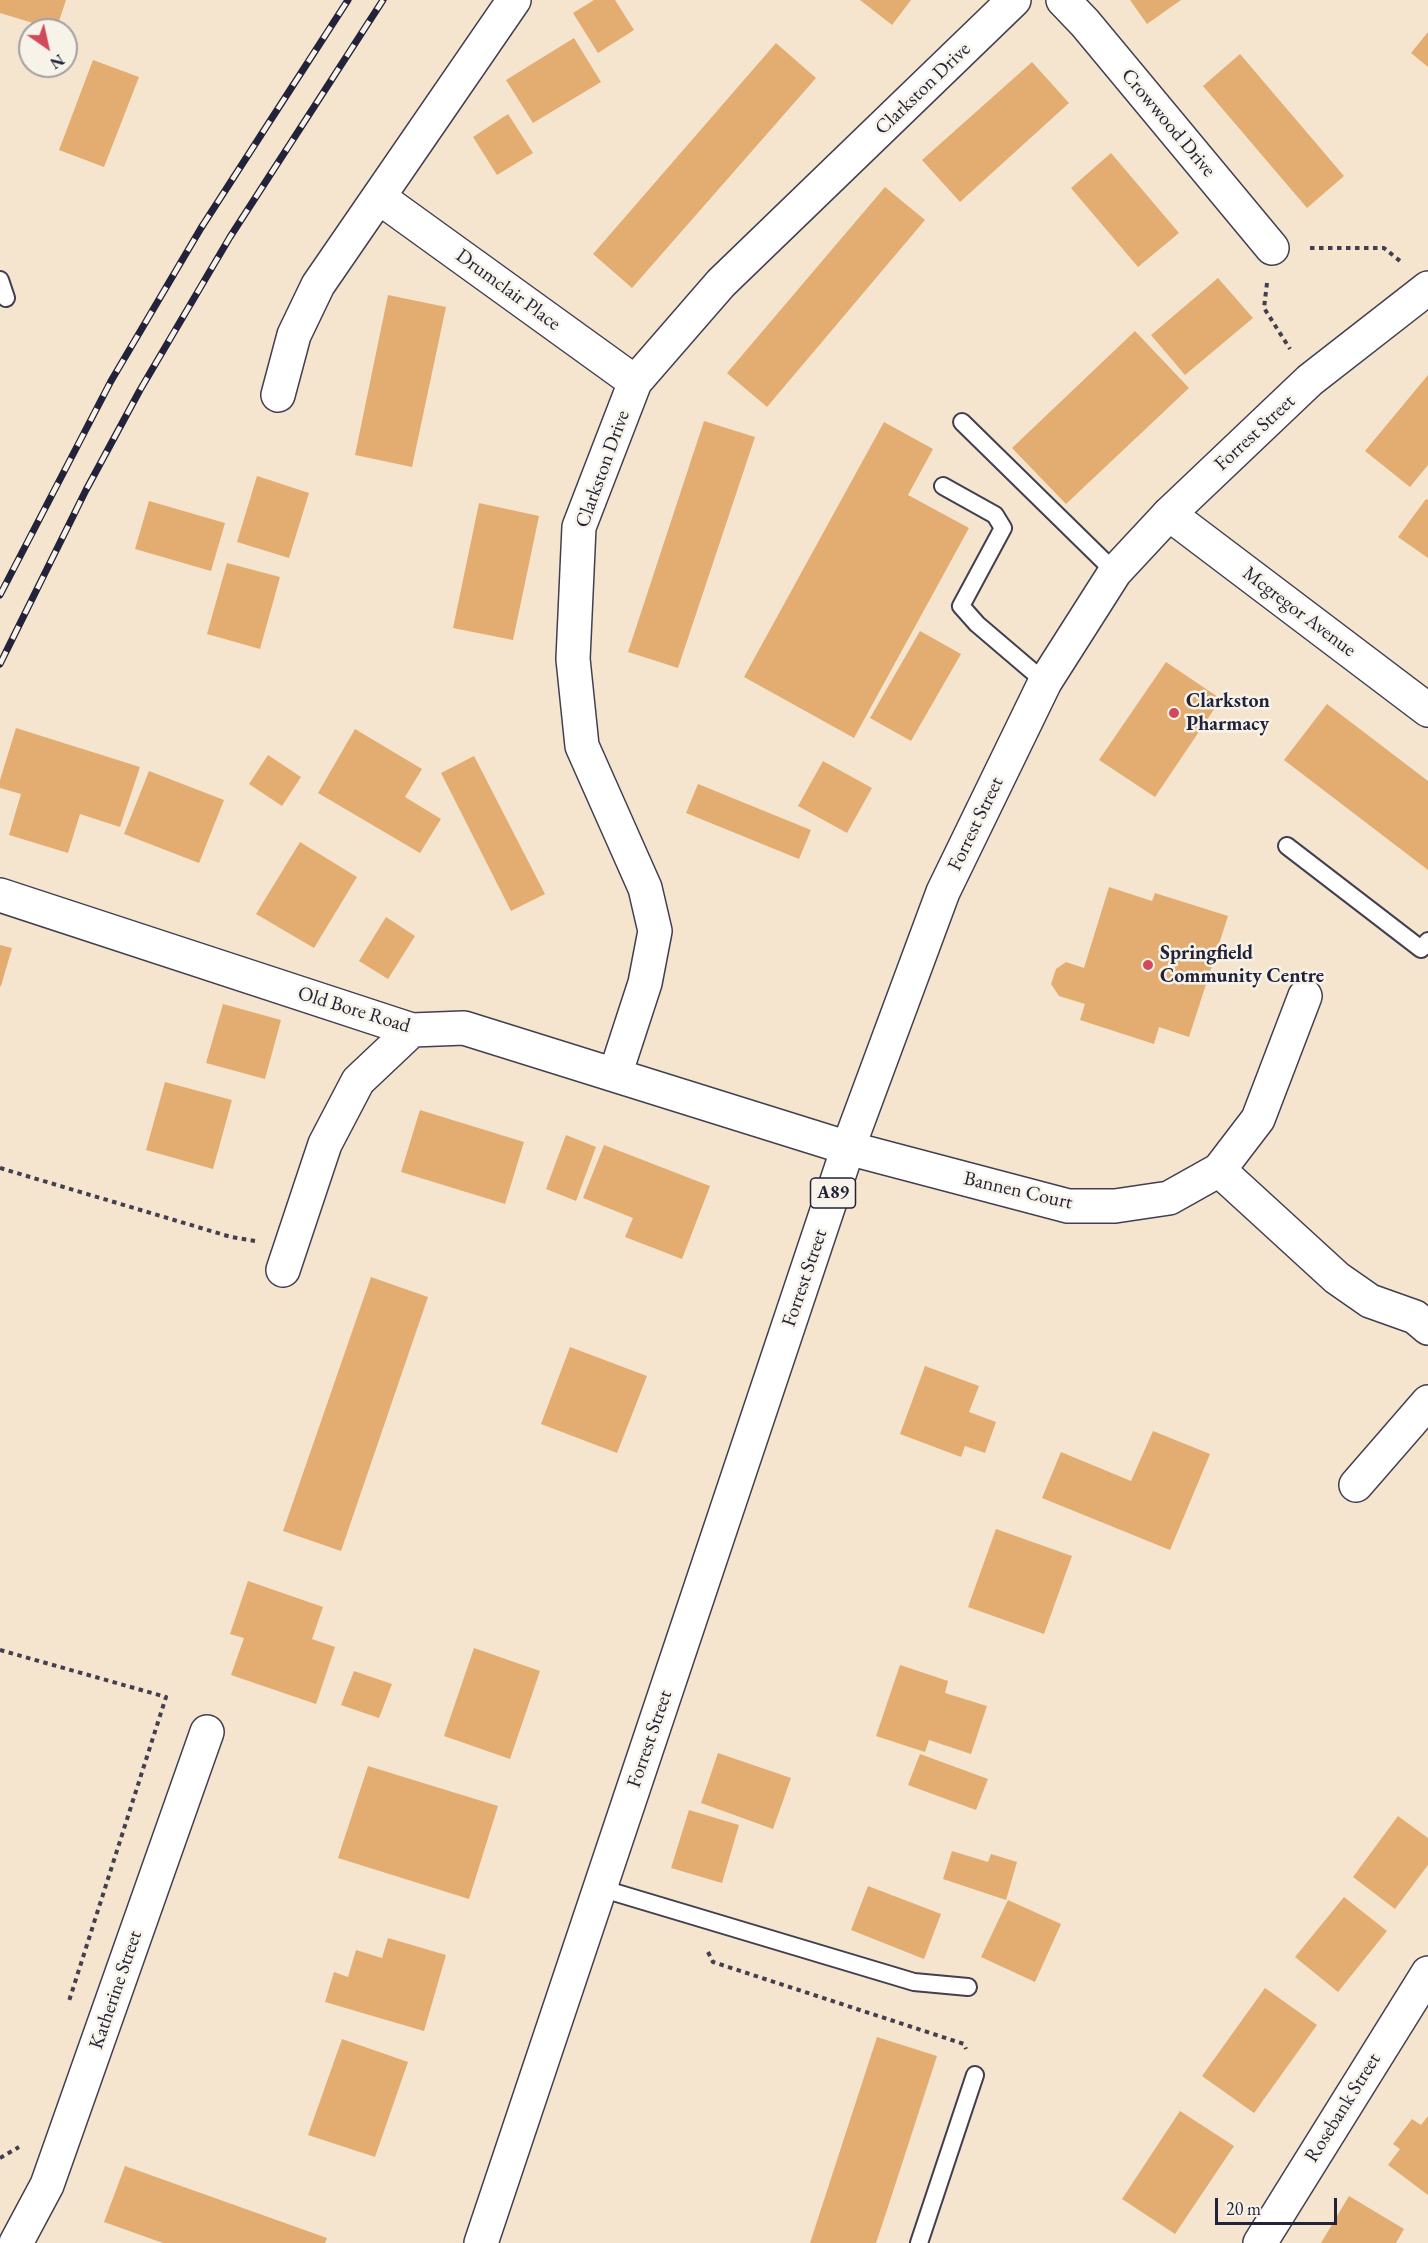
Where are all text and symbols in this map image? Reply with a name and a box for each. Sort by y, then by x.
north arrow [18,18,78,78]
street label: Clarkston Drive [870,38,976,140]
text: N [46,49,68,74]
street label: Crowwood Drive [1116,64,1220,182]
street label: Drumclair Place [451,244,565,336]
street label: Forrest Street [1210,390,1300,476]
street label: Clarkston Drive [571,407,635,531]
street label: Mcgregor Avenue [1238,562,1360,662]
place label: Clarkston Pharmacy [1186,690,1270,737]
marker: Clarkston Pharmacy [1167,706,1181,720]
street label: Forrest Street [943,773,1009,875]
place label: Springfield Community Centre [1160,942,1324,989]
marker: Springfield Community Centre [1141,958,1155,972]
street label: Old Bore Road [295,982,413,1038]
street label: Bannen Court [961,1167,1075,1215]
road number: A89 [810,1178,856,1208]
street label: Forrest Street [777,1226,833,1330]
street label: Forrest Street [622,1687,678,1791]
street label: Katherine Street [84,1928,148,2052]
street label: Rosebank Street [1300,2049,1386,2167]
scale bar [1218,2186,1340,2224]
text: 20 m [1226,2197,1261,2220]

